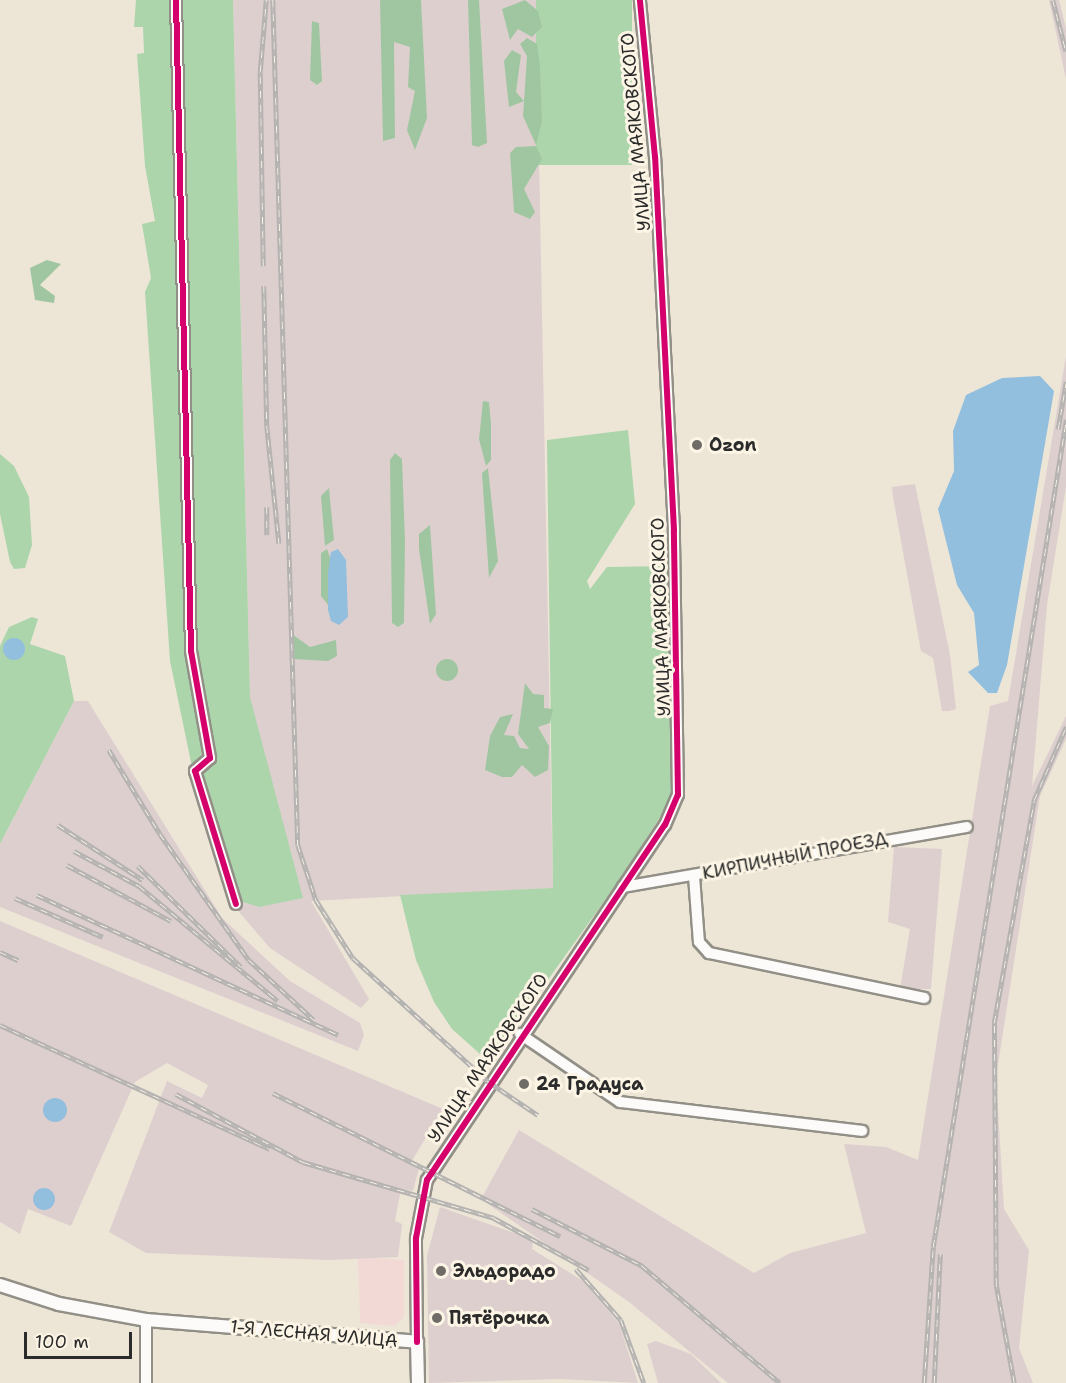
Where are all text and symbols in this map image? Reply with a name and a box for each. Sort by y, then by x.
street label: УЛИЦА МАЯКОВСКОГО [617,32,655,232]
place label: Ozon [709,434,756,456]
marker: Ozon [690,438,704,452]
street label: УЛИЦА МАЯКОВСКОГО [647,517,675,717]
street label: КИРПИЧНЫЙ ПРОЕЗД [701,827,889,885]
street label: УЛИЦА МАЯКОВСКОГО [423,969,553,1147]
place label: 24 Градуса [536,1073,644,1095]
marker: 24 Градуса [517,1077,531,1091]
place label: Эльдорадо [453,1260,556,1282]
marker: Эльдорадо [434,1264,448,1278]
place label: Пятёрочка [449,1307,549,1329]
marker: Пятёрочка [430,1311,444,1325]
street label: 1-Я ЛЕСНАЯ УЛИЦА [229,1316,399,1352]
scale bar [27,1320,135,1358]
text: 100 m [35,1330,89,1354]

